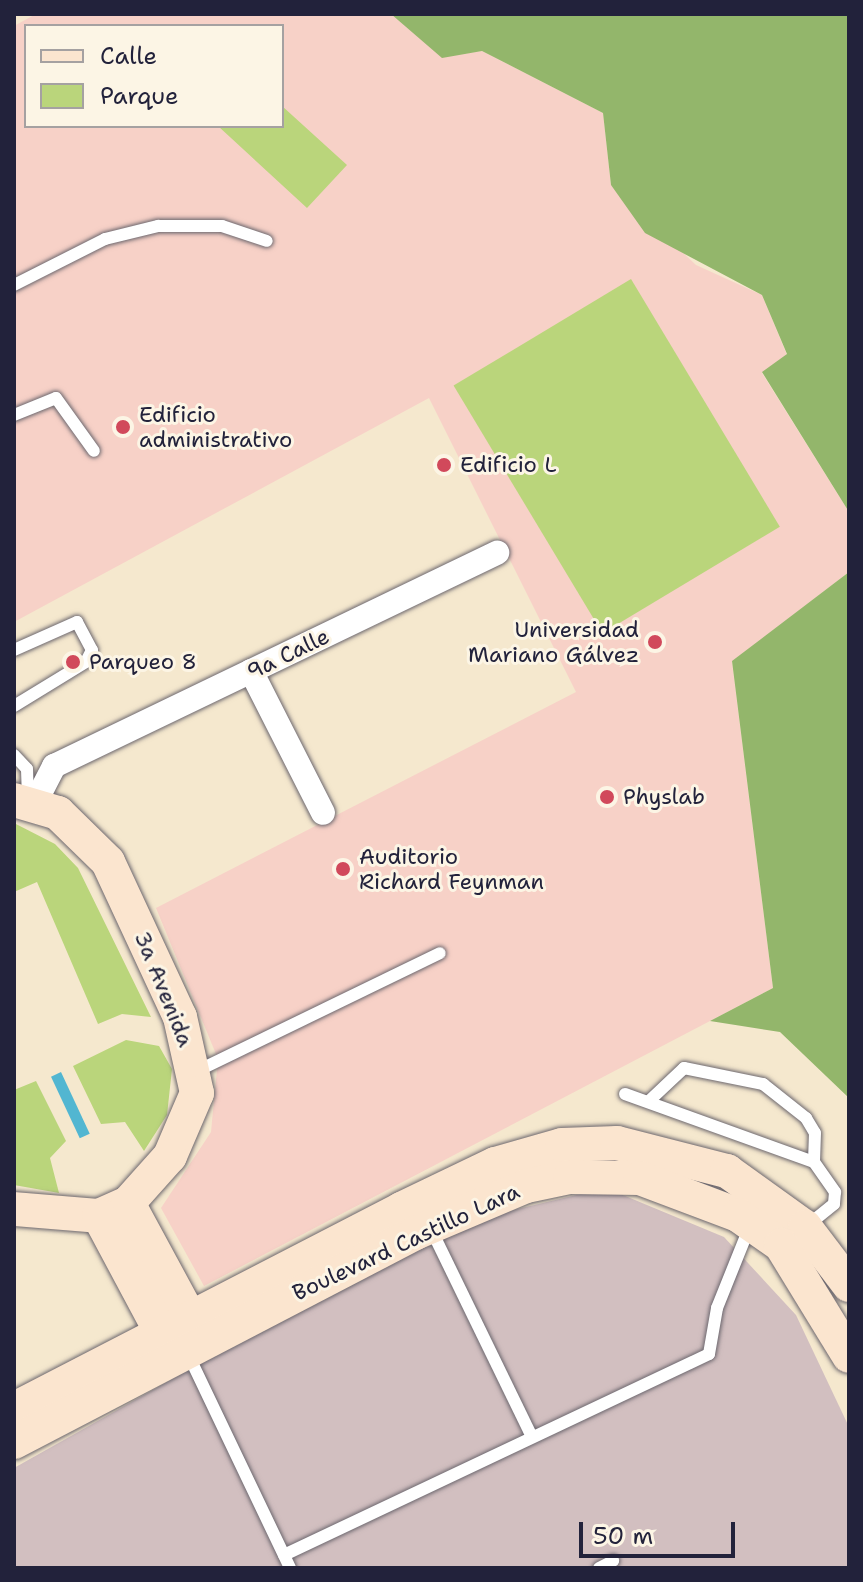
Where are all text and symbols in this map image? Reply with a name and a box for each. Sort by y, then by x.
legend [24,24,284,128]
text: Calle [100,40,157,72]
text: Parque [100,80,179,112]
place label: Edificio administrativo [139,401,292,452]
marker: Edificio administrativo [114,418,132,436]
place label: Edificio L [460,452,557,478]
marker: Edificio L [435,456,453,474]
place label: Universidad Mariano Gálvez [468,616,639,668]
street label: 9a Calle [242,623,334,685]
marker: Universidad Mariano Gálvez [646,633,664,651]
place label: Parqueo 8 [89,649,197,675]
marker: Parqueo 8 [64,653,82,671]
place label: Physlab [623,784,705,810]
marker: Physlab [598,788,616,806]
place label: Auditorio Richard Feynman [359,843,544,894]
marker: Auditorio Richard Feynman [334,860,352,878]
street label: 3a Avenida [129,927,199,1051]
street label: Boulevard Castillo Lara [288,1178,524,1306]
scale bar [583,1506,739,1556]
text: 50 m [593,1520,653,1552]

